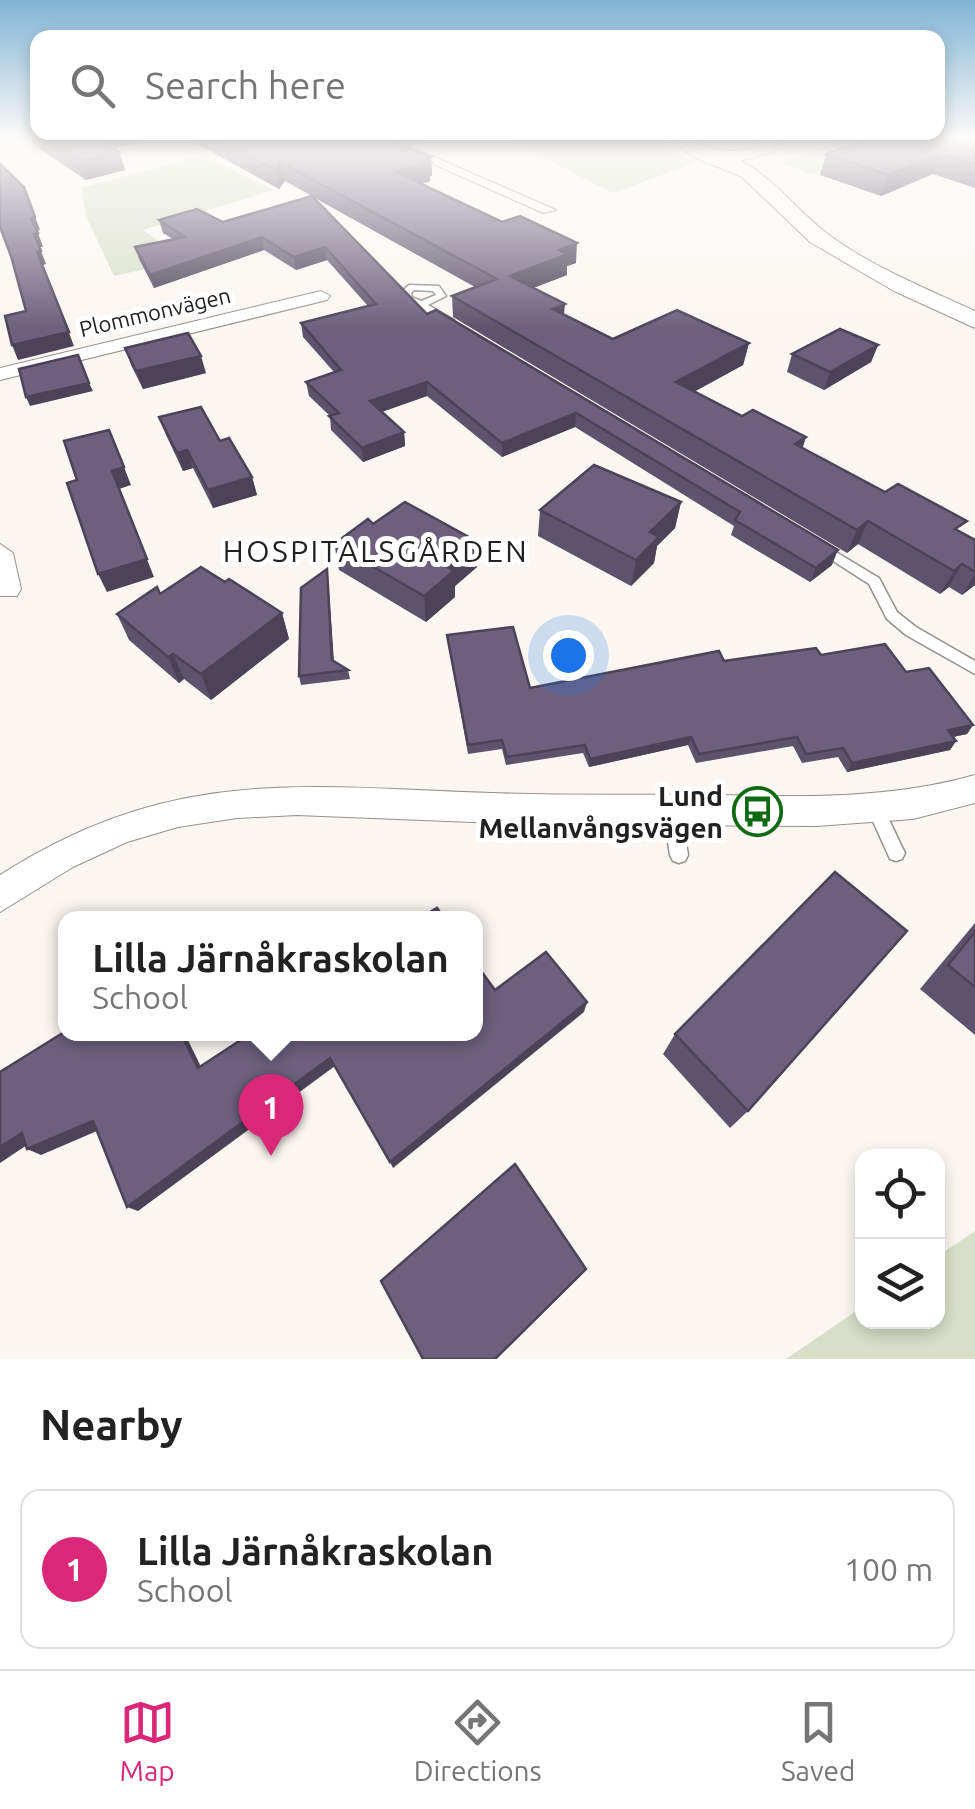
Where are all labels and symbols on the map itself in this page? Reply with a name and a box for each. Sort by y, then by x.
street label: Plommonvägen [77,282,233,341]
district label: HOSPITALSGÅRDEN [223,534,529,568]
your location [543,630,594,681]
place label: Lund Mellanvångsvägen [478,780,723,843]
bus stop icon: Lund Mellanvångsvägen [732,786,784,838]
pin: 1 [238,1074,304,1156]

